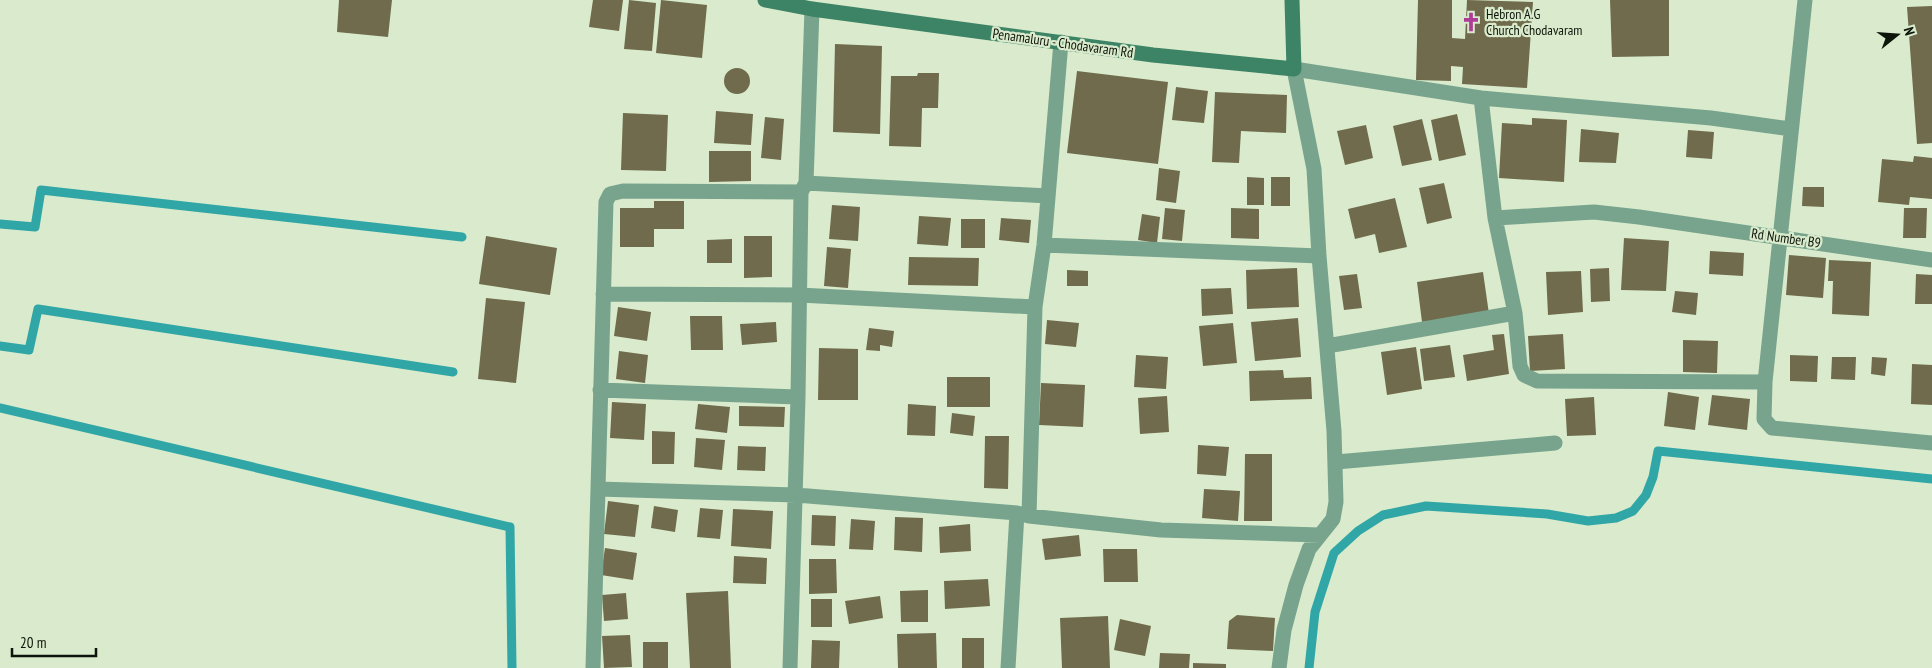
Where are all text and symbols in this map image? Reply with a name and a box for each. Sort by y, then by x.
place label: Hebron A.G Church Chodavaram [1486,5,1582,39]
north arrow [1872,10,1922,60]
church icon: Hebron A.G Church Chodavaram [1460,11,1482,33]
street label: Penamaluru - Chodavaram Rd [991,24,1135,62]
text: N [1900,25,1919,37]
street label: Rd Number B9 [1750,224,1822,252]
scale bar [12,626,96,658]
text: 20 m [20,633,46,652]

